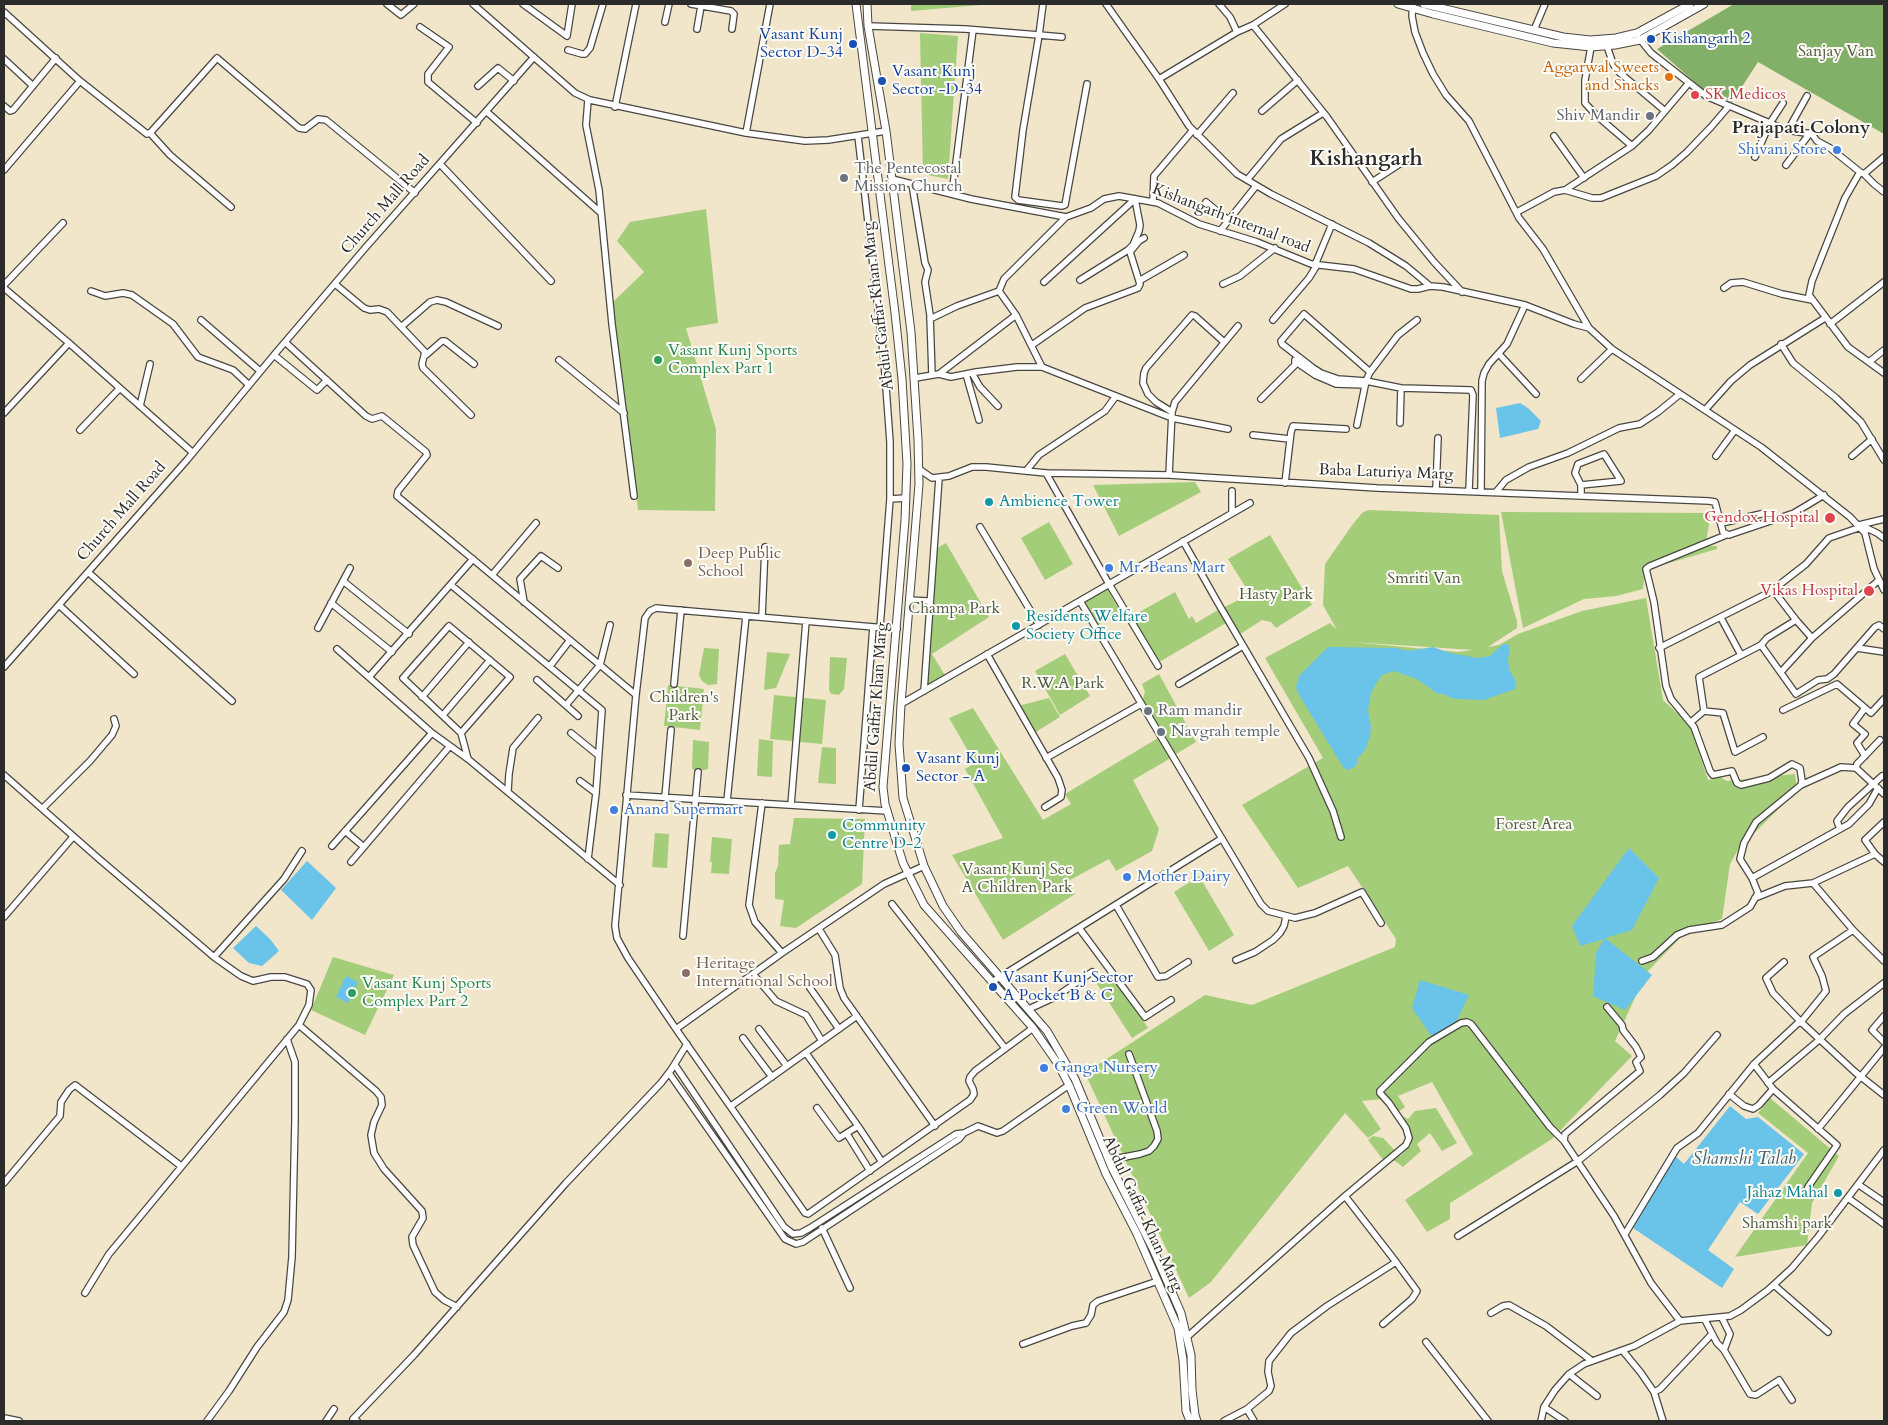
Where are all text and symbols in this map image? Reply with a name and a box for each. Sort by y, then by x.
place label: Vasant Kunj Sector D-34 [759,25,843,63]
place label: Kishangarh 2 [1661,29,1751,49]
marker: Kishangarh 2 [1645,33,1657,45]
marker: Vasant Kunj Sector D-34 [847,38,859,50]
park label: Sanjay Van [1798,42,1874,62]
place label: Aggarwal Sweets and Snacks [1543,58,1659,96]
place label: Vasant Kunj Sector -D-34 [892,62,982,100]
marker: Aggarwal Sweets and Snacks [1663,71,1675,83]
marker: Vasant Kunj Sector -D-34 [876,75,888,87]
place label: SK Medicos [1705,85,1786,105]
marker: SK Medicos [1689,89,1701,101]
place label: Shiv Mandir [1556,106,1640,126]
marker: Shiv Mandir [1644,110,1656,122]
district label: Prajapati Colony [1732,118,1870,140]
place label: Shivani Store [1738,140,1827,160]
marker: Shivani Store [1831,144,1843,156]
district label: Kishangarh [1310,147,1422,173]
street label: Church Mall Road [338,151,434,259]
place label: The Pentecostal Mission Church [854,159,963,197]
marker: The Pentecostal Mission Church [838,172,850,184]
street label: Kishangarh internal road [1149,180,1313,258]
street label: Abdul Gaffar Khan Marg [859,221,899,391]
place label: Vasant Kunj Sports Complex Part 1 [668,341,797,379]
marker: Vasant Kunj Sports Complex Part 1 [652,354,664,366]
street label: Church Mall Road [74,458,170,566]
street label: Baba Laturiya Marg [1318,461,1454,485]
place label: Ambience Tower [999,492,1119,512]
marker: Ambience Tower [983,496,995,508]
place label: Gendox Hospital [1704,508,1819,528]
marker: Gendox Hospital [1823,511,1837,525]
place label: Deep Public School [698,544,781,582]
marker: Deep Public School [682,557,694,569]
place label: Mr. Beans Mart [1119,558,1225,578]
marker: Mr. Beans Mart [1103,562,1115,574]
park label: Smriti Van [1387,569,1461,589]
place label: Vikas Hospital [1760,581,1858,601]
marker: Vikas Hospital [1862,584,1876,598]
park label: Hasty Park [1239,585,1313,605]
park label: Champa Park [908,599,1000,619]
place label: Residents Welfare Society Office [1026,607,1148,645]
marker: Residents Welfare Society Office [1010,620,1022,632]
street label: Abdul Gaffar Khan Marg [862,622,892,792]
park label: R.W.A Park [1021,674,1105,694]
park label: Children's Park [649,688,719,726]
place label: Ram mandir [1158,701,1242,721]
marker: Ram mandir [1142,705,1154,717]
place label: Navgrah temple [1171,722,1280,742]
marker: Navgrah temple [1155,726,1167,738]
place label: Vasant Kunj Sector - A [916,749,1000,787]
marker: Vasant Kunj Sector - A [900,762,912,774]
place label: Anand Supermart [624,800,743,820]
marker: Anand Supermart [608,804,620,816]
park label: Forest Area [1496,815,1572,835]
place label: Community Centre D-2 [842,816,926,854]
marker: Community Centre D-2 [826,829,838,841]
park label: Vasant Kunj Sec A Children Park [961,860,1073,898]
place label: Mother Dairy [1137,867,1231,887]
marker: Mother Dairy [1121,871,1133,883]
place label: Heritage International School [696,954,833,992]
marker: Heritage International School [680,967,692,979]
place label: Vasant Kunj Sector A Pocket B & C [1003,968,1133,1006]
place label: Vasant Kunj Sports Complex Part 2 [362,974,491,1012]
marker: Vasant Kunj Sector A Pocket B & C [987,981,999,993]
marker: Vasant Kunj Sports Complex Part 2 [346,987,358,999]
place label: Ganga Nursery [1054,1058,1158,1078]
marker: Ganga Nursery [1038,1062,1050,1074]
place label: Green World [1076,1099,1167,1119]
marker: Green World [1060,1103,1072,1115]
street label: Abdul Gaffar Khan Marg [1097,1133,1187,1295]
water label: Shamshi Talab [1692,1149,1796,1171]
place label: Jahaz Mahal [1747,1183,1828,1203]
marker: Jahaz Mahal [1832,1187,1844,1199]
park label: Shamshi park [1742,1214,1832,1234]

